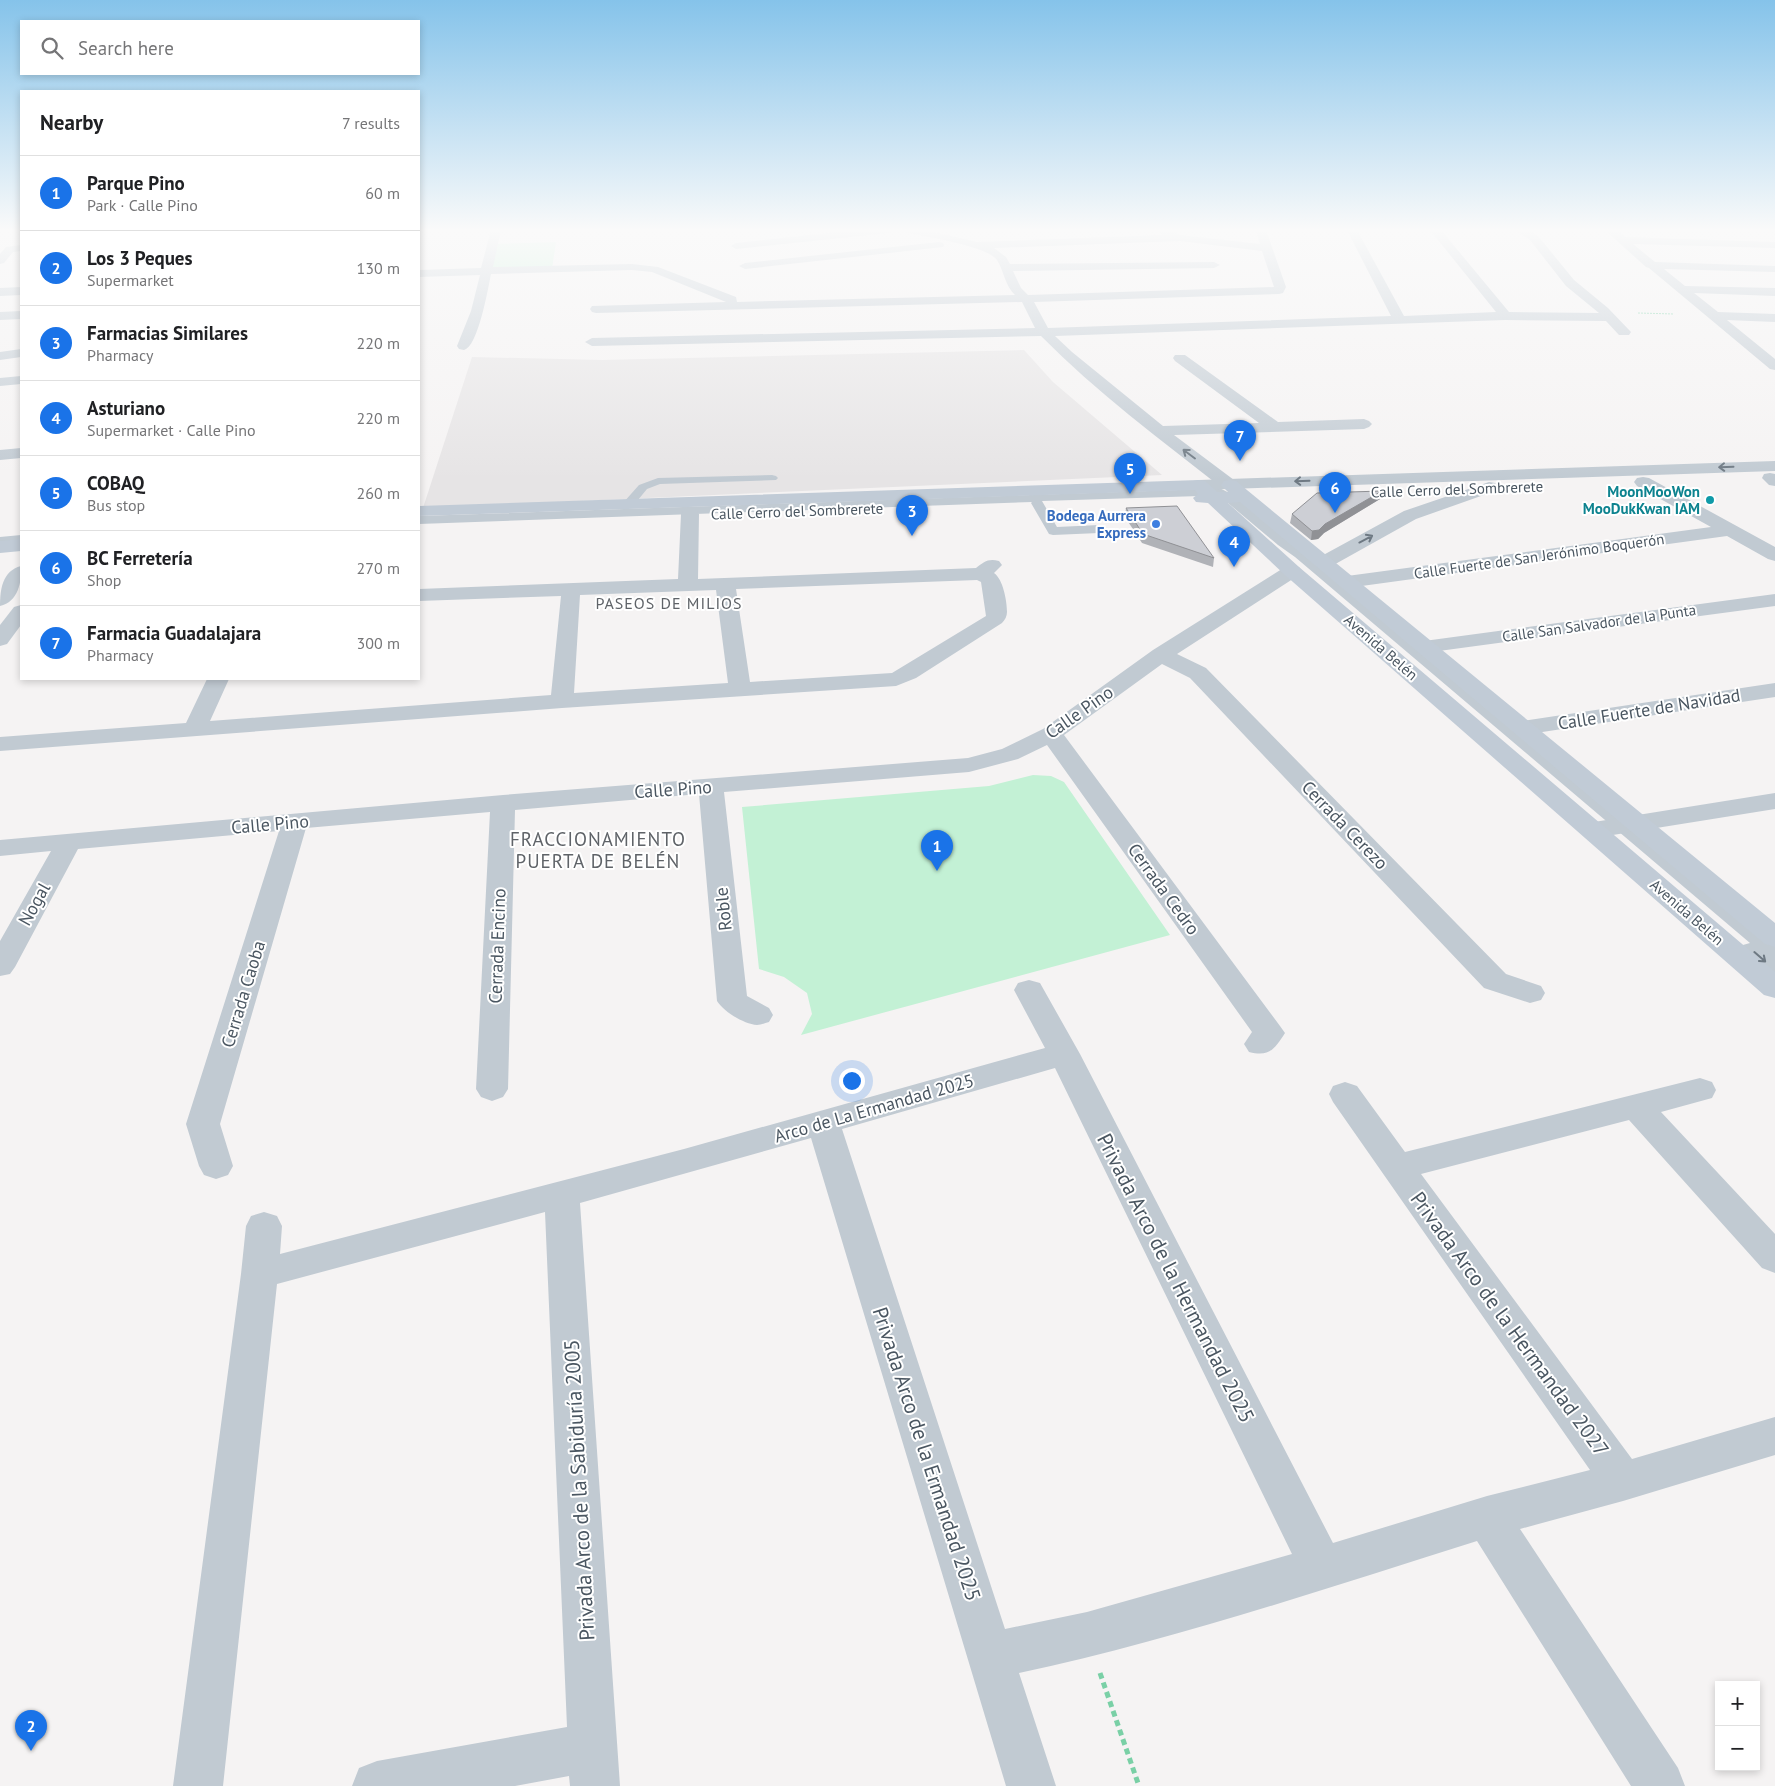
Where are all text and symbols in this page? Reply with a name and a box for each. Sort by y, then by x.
search box [20,20,420,75]
icon: search [38,34,66,62]
text: Search here [78,36,174,60]
text: Nearby [40,109,103,136]
text: 7 results [342,113,400,133]
text: Parque Pino [87,171,185,195]
text: 1 [51,183,61,203]
text: 60 m [365,183,400,203]
text: Park · Calle Pino [87,195,198,215]
text: Los 3 Peques [87,246,193,270]
text: 2 [51,258,61,278]
text: 130 m [357,258,400,278]
text: Supermarket [87,270,174,290]
text: Farmacias Similares [87,321,248,345]
text: 3 [51,333,61,353]
text: 220 m [357,333,400,353]
text: Pharmacy [87,345,153,365]
text: Asturiano [87,396,165,420]
text: 4 [51,408,61,428]
text: 220 m [357,408,400,428]
text: Supermarket · Calle Pino [87,420,256,440]
pin: 7 [1224,420,1256,461]
one-way arrow [1183,449,1196,460]
pin: 5 [1114,453,1146,494]
one-way arrow [1719,463,1735,472]
text: COBAQ [87,471,145,495]
pin: 6 [1319,472,1351,513]
street label: Calle Cerro del Sombrerete [1371,476,1543,502]
one-way arrow [1294,477,1310,486]
place label: MoonMooWon MooDukKwan IAM [1583,482,1700,518]
text: 5 [51,483,61,503]
text: 260 m [357,483,400,503]
marker: MoonMooWon MooDukKwan IAM [1704,494,1716,506]
text: Bus stop [87,495,145,515]
pin: 3 [896,495,928,536]
street label: Calle Cerro del Sombrerete [711,498,883,524]
place label: Bodega Aurrera Express [1047,506,1146,542]
marker: Bodega Aurrera Express [1150,518,1162,530]
pin: 4 [1218,526,1250,567]
street label: Calle Fuerte de San Jerónimo Boquerón [1413,529,1665,583]
one-way arrow [1358,533,1372,543]
text: BC Ferretería [87,546,193,570]
text: 6 [51,558,61,578]
text: 270 m [357,558,400,578]
text: Shop [87,570,121,590]
district label: PASEOS DE MILIOS [595,593,743,613]
street label: Calle San Salvador de la Punta [1501,600,1697,646]
street label: Avenida Belén [1340,610,1422,684]
text: Farmacia Guadalajara [87,621,261,645]
text: 7 [51,633,61,653]
text: 300 m [357,633,400,653]
text: Pharmacy [87,645,153,665]
street label: Calle Pino [1041,680,1117,744]
street label: Calle Fuerte de Navidad [1556,683,1742,735]
street label: Calle Pino [633,775,713,803]
street label: Cerrada Cerezo [1297,776,1393,874]
street label: Calle Pino [230,809,310,839]
district label: FRACCIONAMIENTO PUERTA DE BELÉN [510,827,686,873]
pin: 1 [921,830,953,871]
street label: Cerrada Cedro [1123,839,1205,939]
street label: Avenida Belén [1646,875,1728,949]
street label: Nogal [13,878,55,930]
street label: Roble [709,886,737,932]
street label: Cerrada Encino [483,888,511,1004]
street label: Cerrada Caoba [216,938,270,1050]
one-way arrow [1753,952,1766,963]
street label: Arco de La Ermandad 2025 [772,1068,976,1148]
your location [839,1068,865,1094]
street label: Privada Arco de la Hermandad 2025 [1091,1129,1261,1427]
street label: Privada Arco de la Hermandad 2027 [1405,1186,1615,1462]
street label: Privada Arco de la Ermandad 2025 [867,1303,987,1605]
street label: Privada Arco de la Sabiduría 2005 [558,1339,600,1641]
map controls [1715,1681,1760,1771]
button: + [1715,1681,1760,1726]
pin: 2 [15,1710,47,1751]
button: − [1715,1726,1760,1771]

